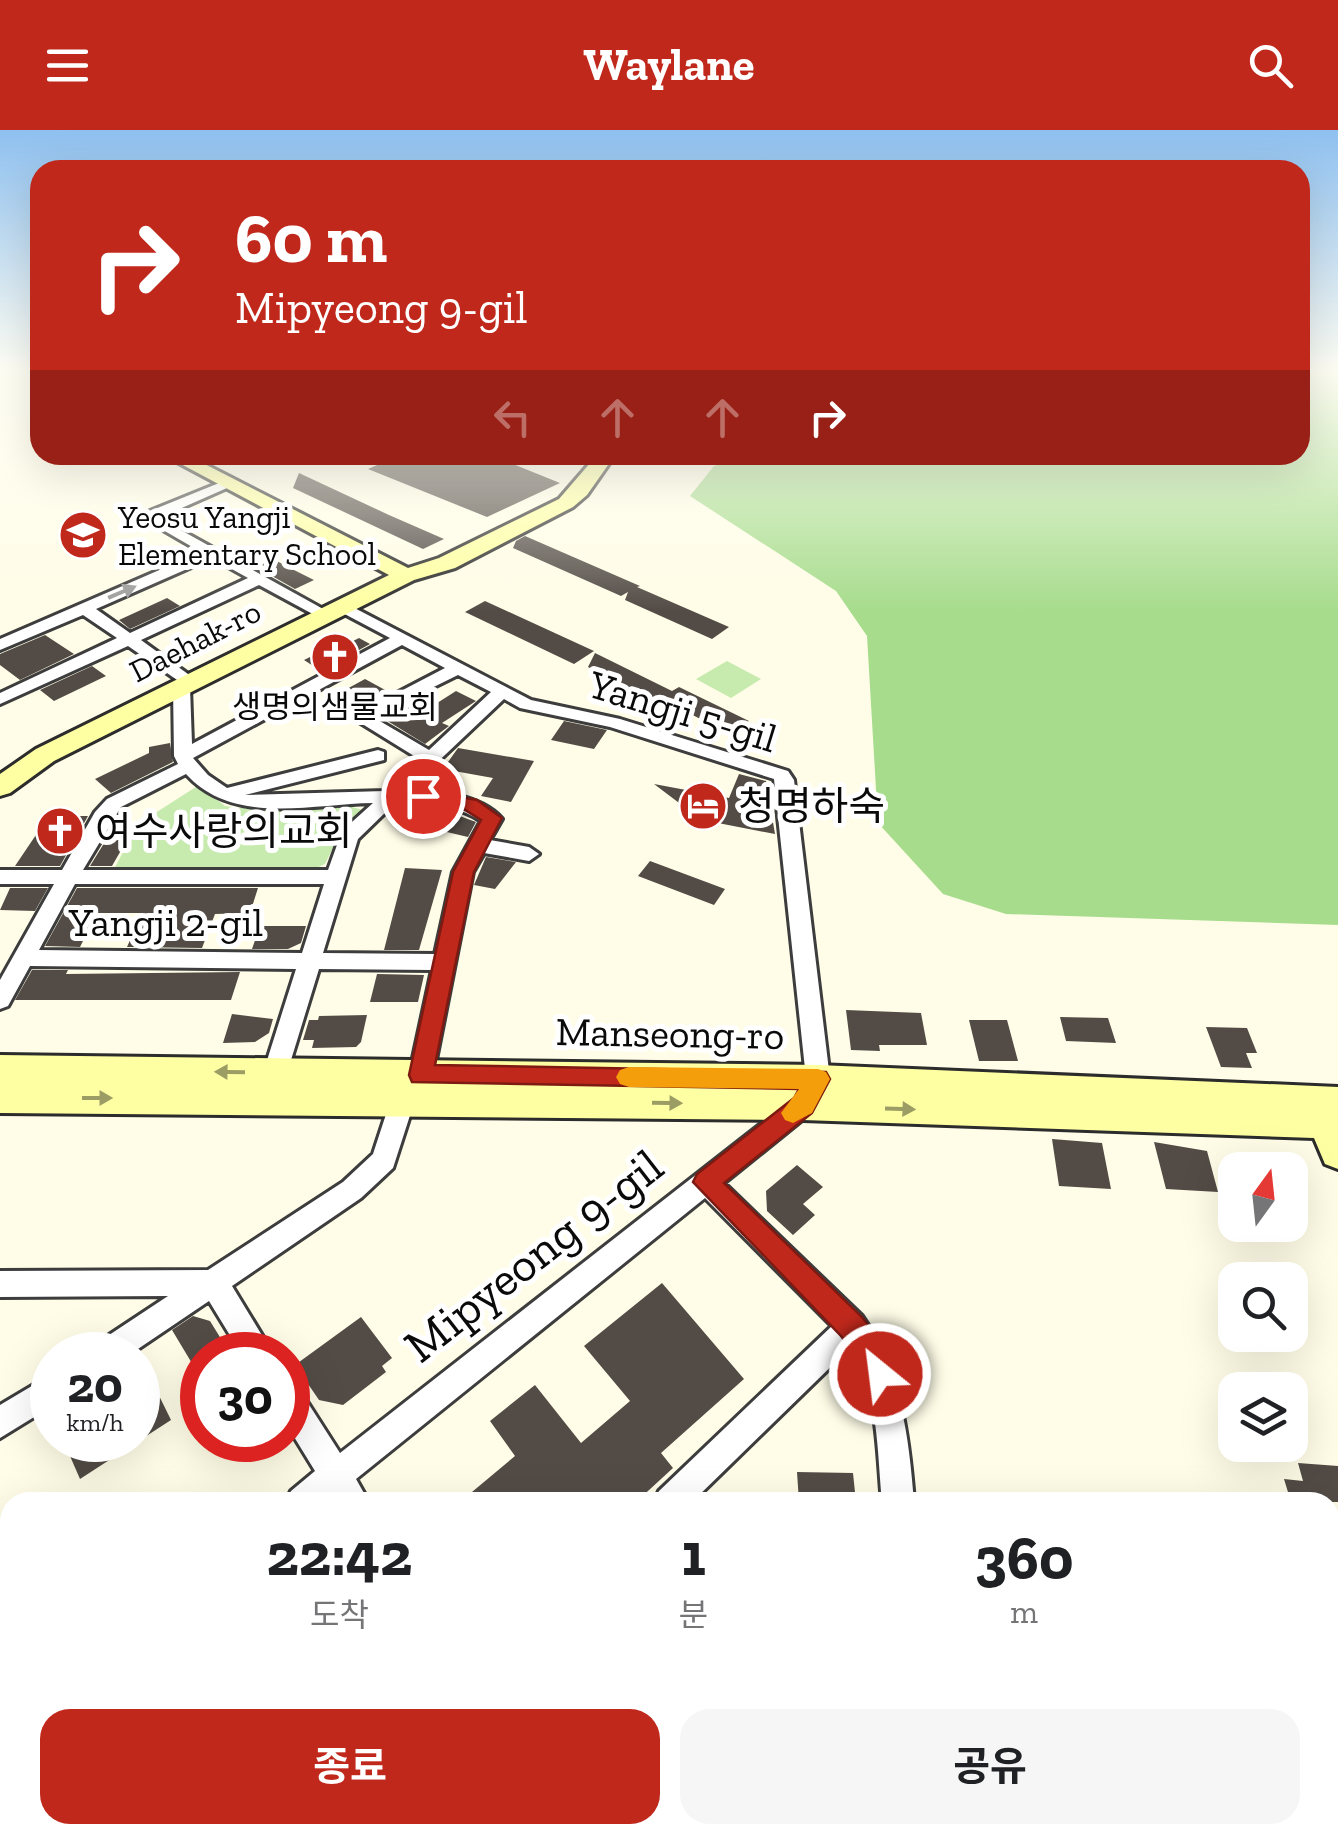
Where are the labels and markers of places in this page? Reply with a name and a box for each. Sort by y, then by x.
place label: Yeosu Yangji Elementary School [117,498,376,573]
school or university icon: Yeosu Yangji Elementary School [57,509,109,561]
church icon: 생명의샘물교회 [309,631,361,683]
place label: 생명의샘물교회 [232,688,438,726]
pin [381,754,466,839]
hotel icon: 청명하숙 [677,780,729,832]
place label: 청명하숙 [738,782,885,830]
church icon: 여수사랑의교회 [34,805,86,857]
place label: 여수사랑의교회 [95,807,353,855]

